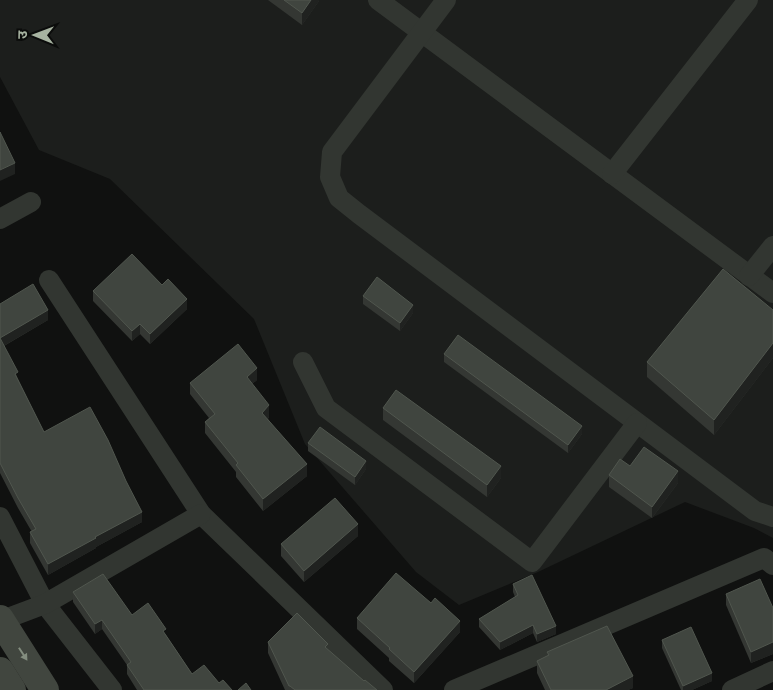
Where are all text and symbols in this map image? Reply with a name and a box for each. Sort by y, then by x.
north arrow [10,10,60,60]
text: उ [14,30,31,39]
one-way arrow [18,648,27,661]

